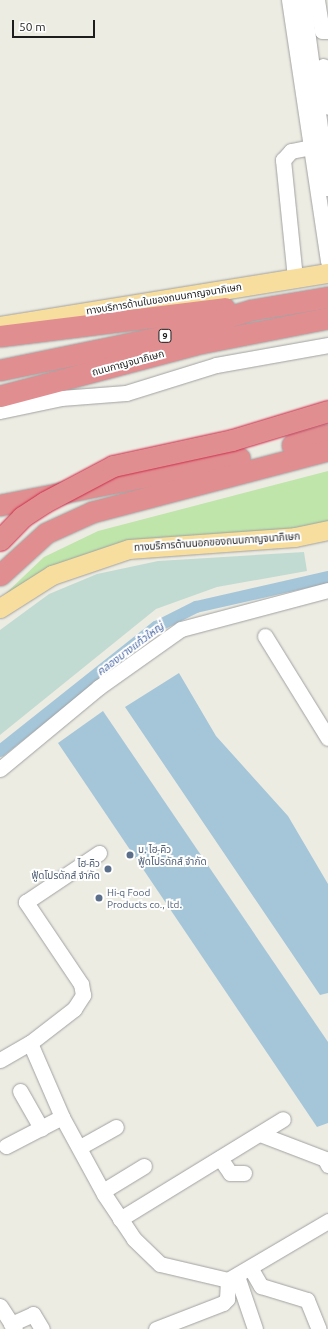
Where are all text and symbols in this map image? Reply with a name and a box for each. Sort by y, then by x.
scale bar [14,12,97,38]
text: 50 m [19,20,46,33]
street label: ทางบริการด้านในของถนนกาญจนาภิเษก [85,281,243,317]
road number: 9 [158,329,172,343]
street label: ถนนกาญจนาภิเษก [91,348,165,378]
street label: ทางบริการด้านนอกของถนนกาญจนาภิเษก [134,530,300,554]
water label: คลองบางแก้วใหญ่ [94,620,166,678]
place label: บ. ไฮ-คิว ฟู้ดโปรดักส์ จำกัด [138,843,207,866]
marker: บ. ไฮ-คิว ฟู้ดโปรดักส์ จำกัด [125,850,135,860]
place label: ไฮ-คิว ฟู้ดโปรดักส์ จำกัด [31,857,100,880]
marker: ไฮ-คิว ฟู้ดโปรดักส์ จำกัด [103,864,113,874]
place label: Hi-q Food Products co., ltd. [107,886,182,910]
marker: Hi-q Food Products co., ltd. [94,893,104,903]

